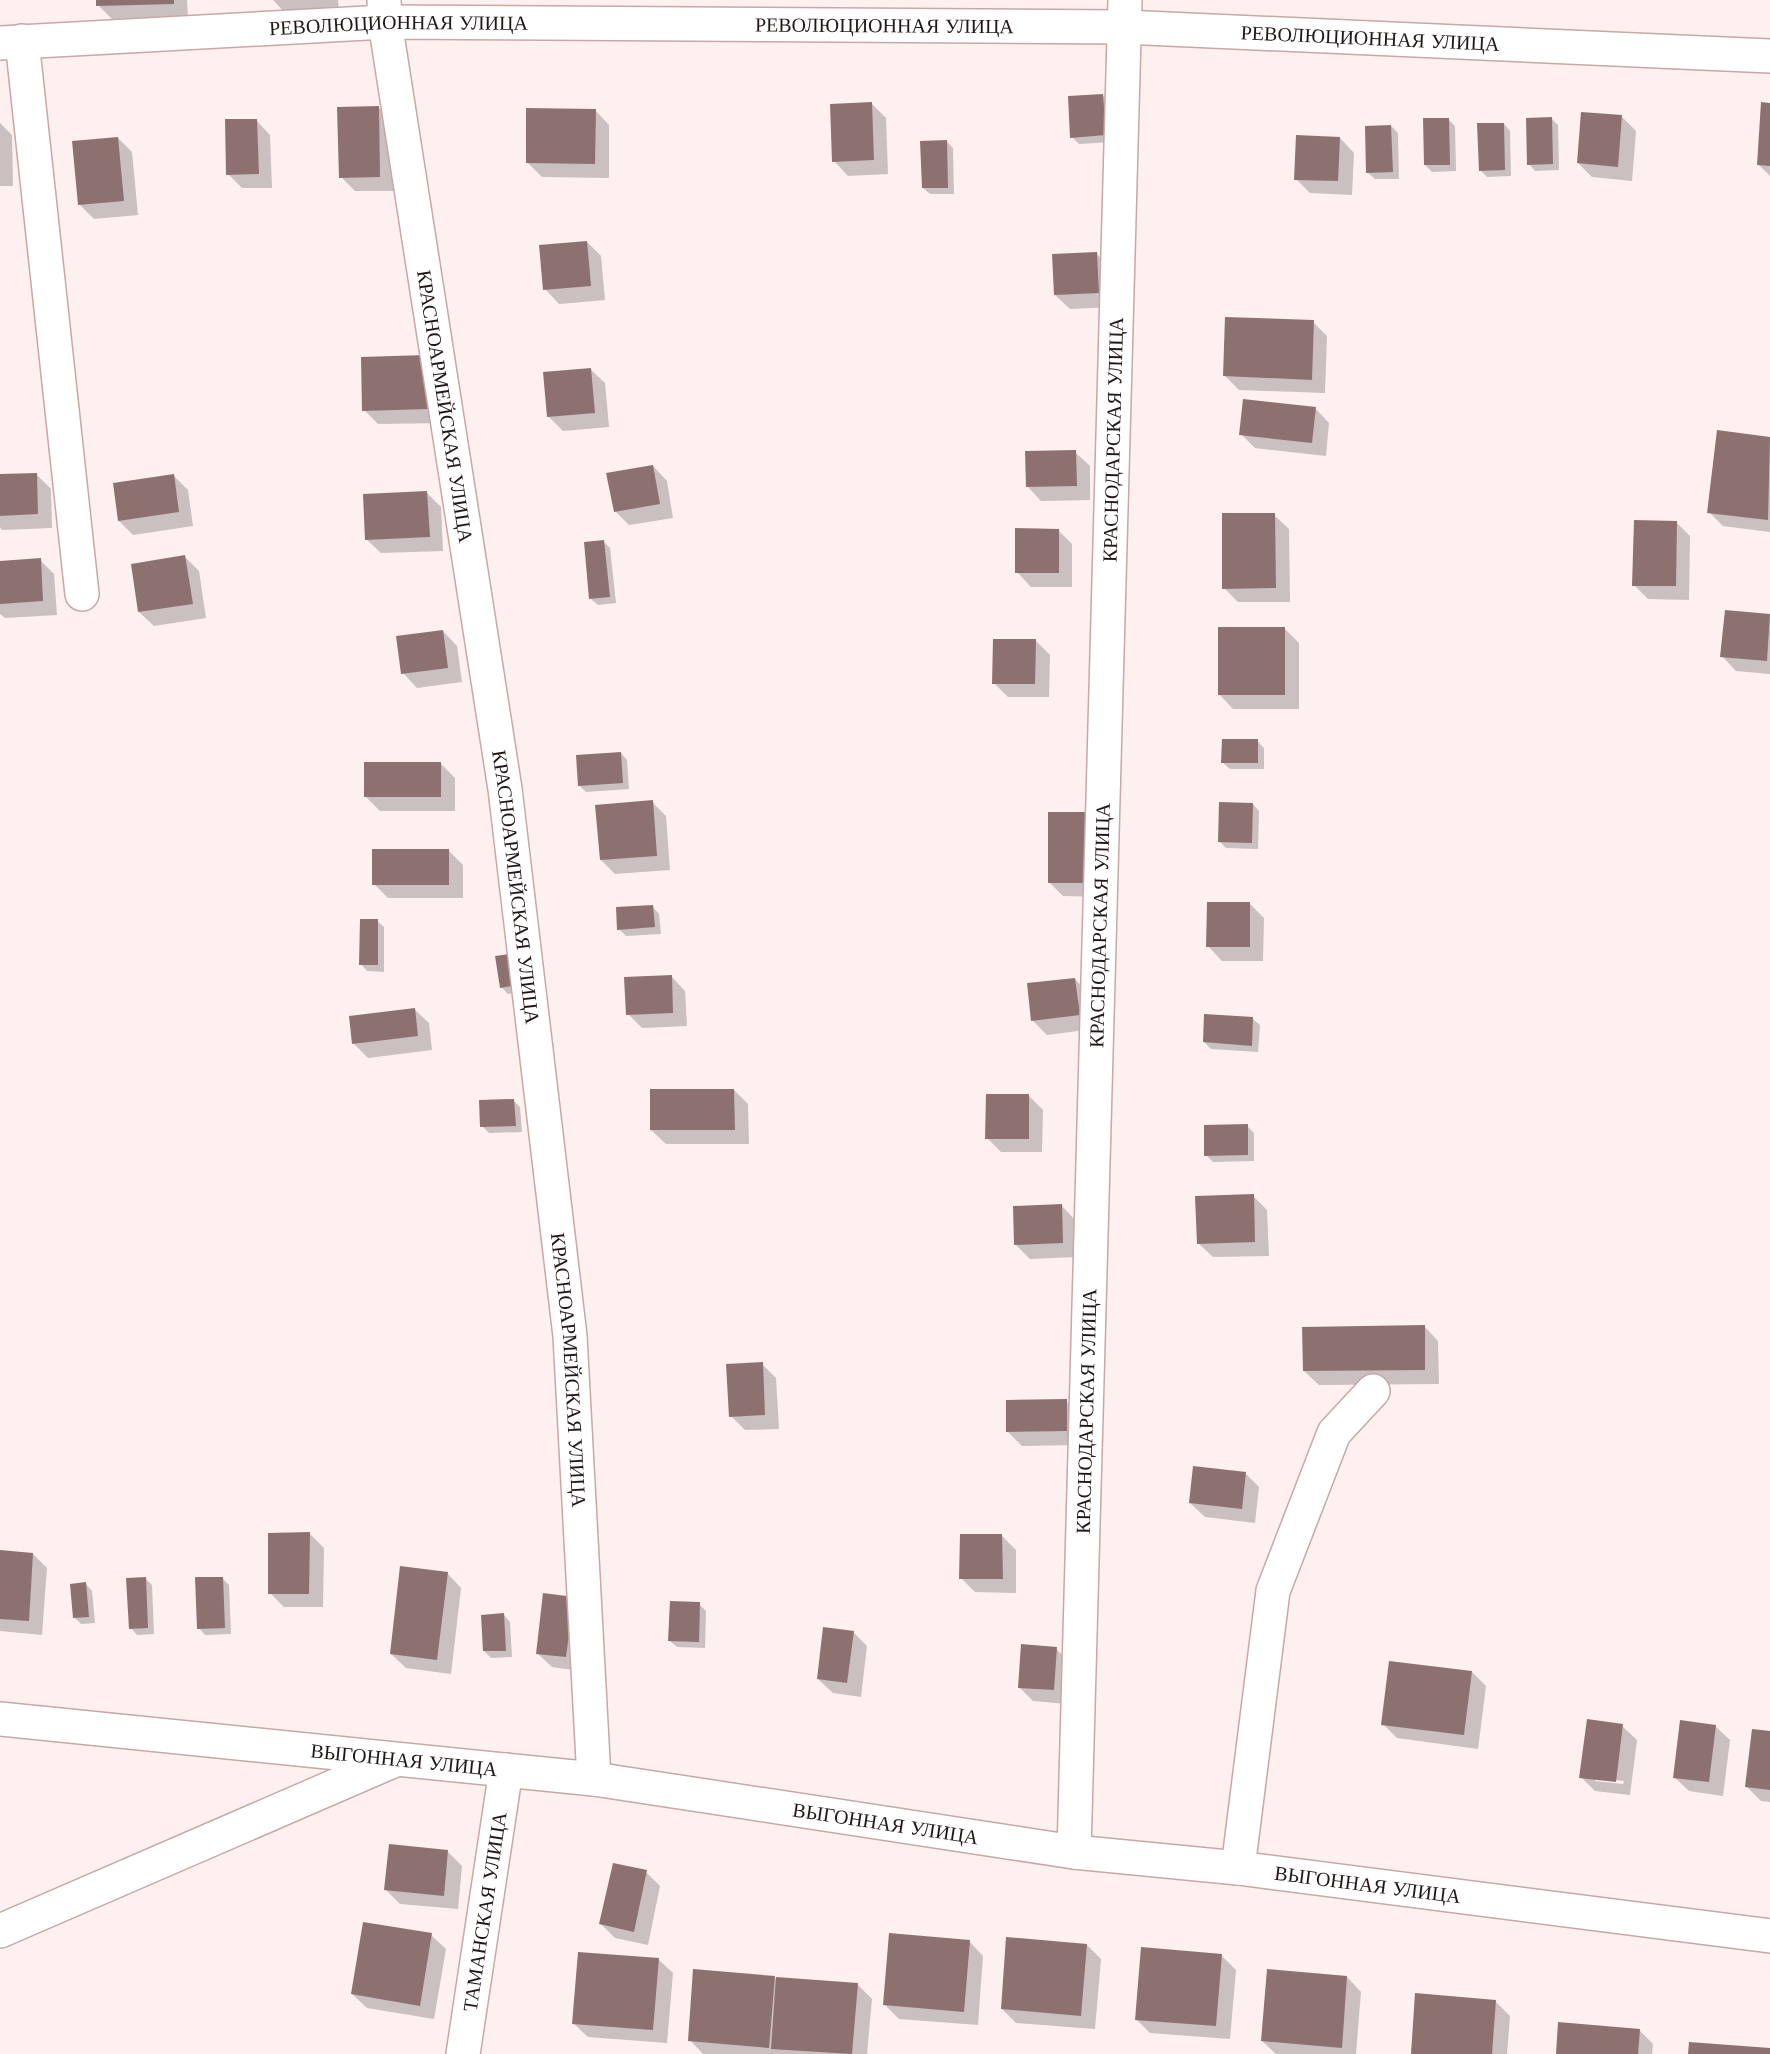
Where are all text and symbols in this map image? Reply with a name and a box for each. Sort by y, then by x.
street label: РЕВОЛЮЦИОННАЯ УЛИЦА [268,10,529,40]
street label: РЕВОЛЮЦИОННАЯ УЛИЦА [755,13,1015,38]
street label: РЕВОЛЮЦИОННАЯ УЛИЦА [1240,20,1501,56]
street label: КРАСНОАРМЕЙСКАЯ УЛИЦА [412,268,478,545]
street label: КРАСНОДАРСКАЯ УЛИЦА [1098,316,1128,562]
street label: КРАСНОАРМЕЙСКАЯ УЛИЦА [487,748,545,1026]
street label: КРАСНОДАРСКАЯ УЛИЦА [1084,802,1115,1048]
street label: КРАСНОАРМЕЙСКАЯ УЛИЦА [546,1231,591,1509]
street label: КРАСНОДАРСКАЯ УЛИЦА [1071,1288,1102,1534]
street label: ВЫГОННАЯ УЛИЦА [309,1738,499,1781]
street label: ВЫГОННАЯ УЛИЦА [791,1797,981,1849]
street label: ТАМАНСКАЯ УЛИЦА [458,1810,512,2013]
street label: ВЫГОННАЯ УЛИЦА [1273,1861,1463,1908]

